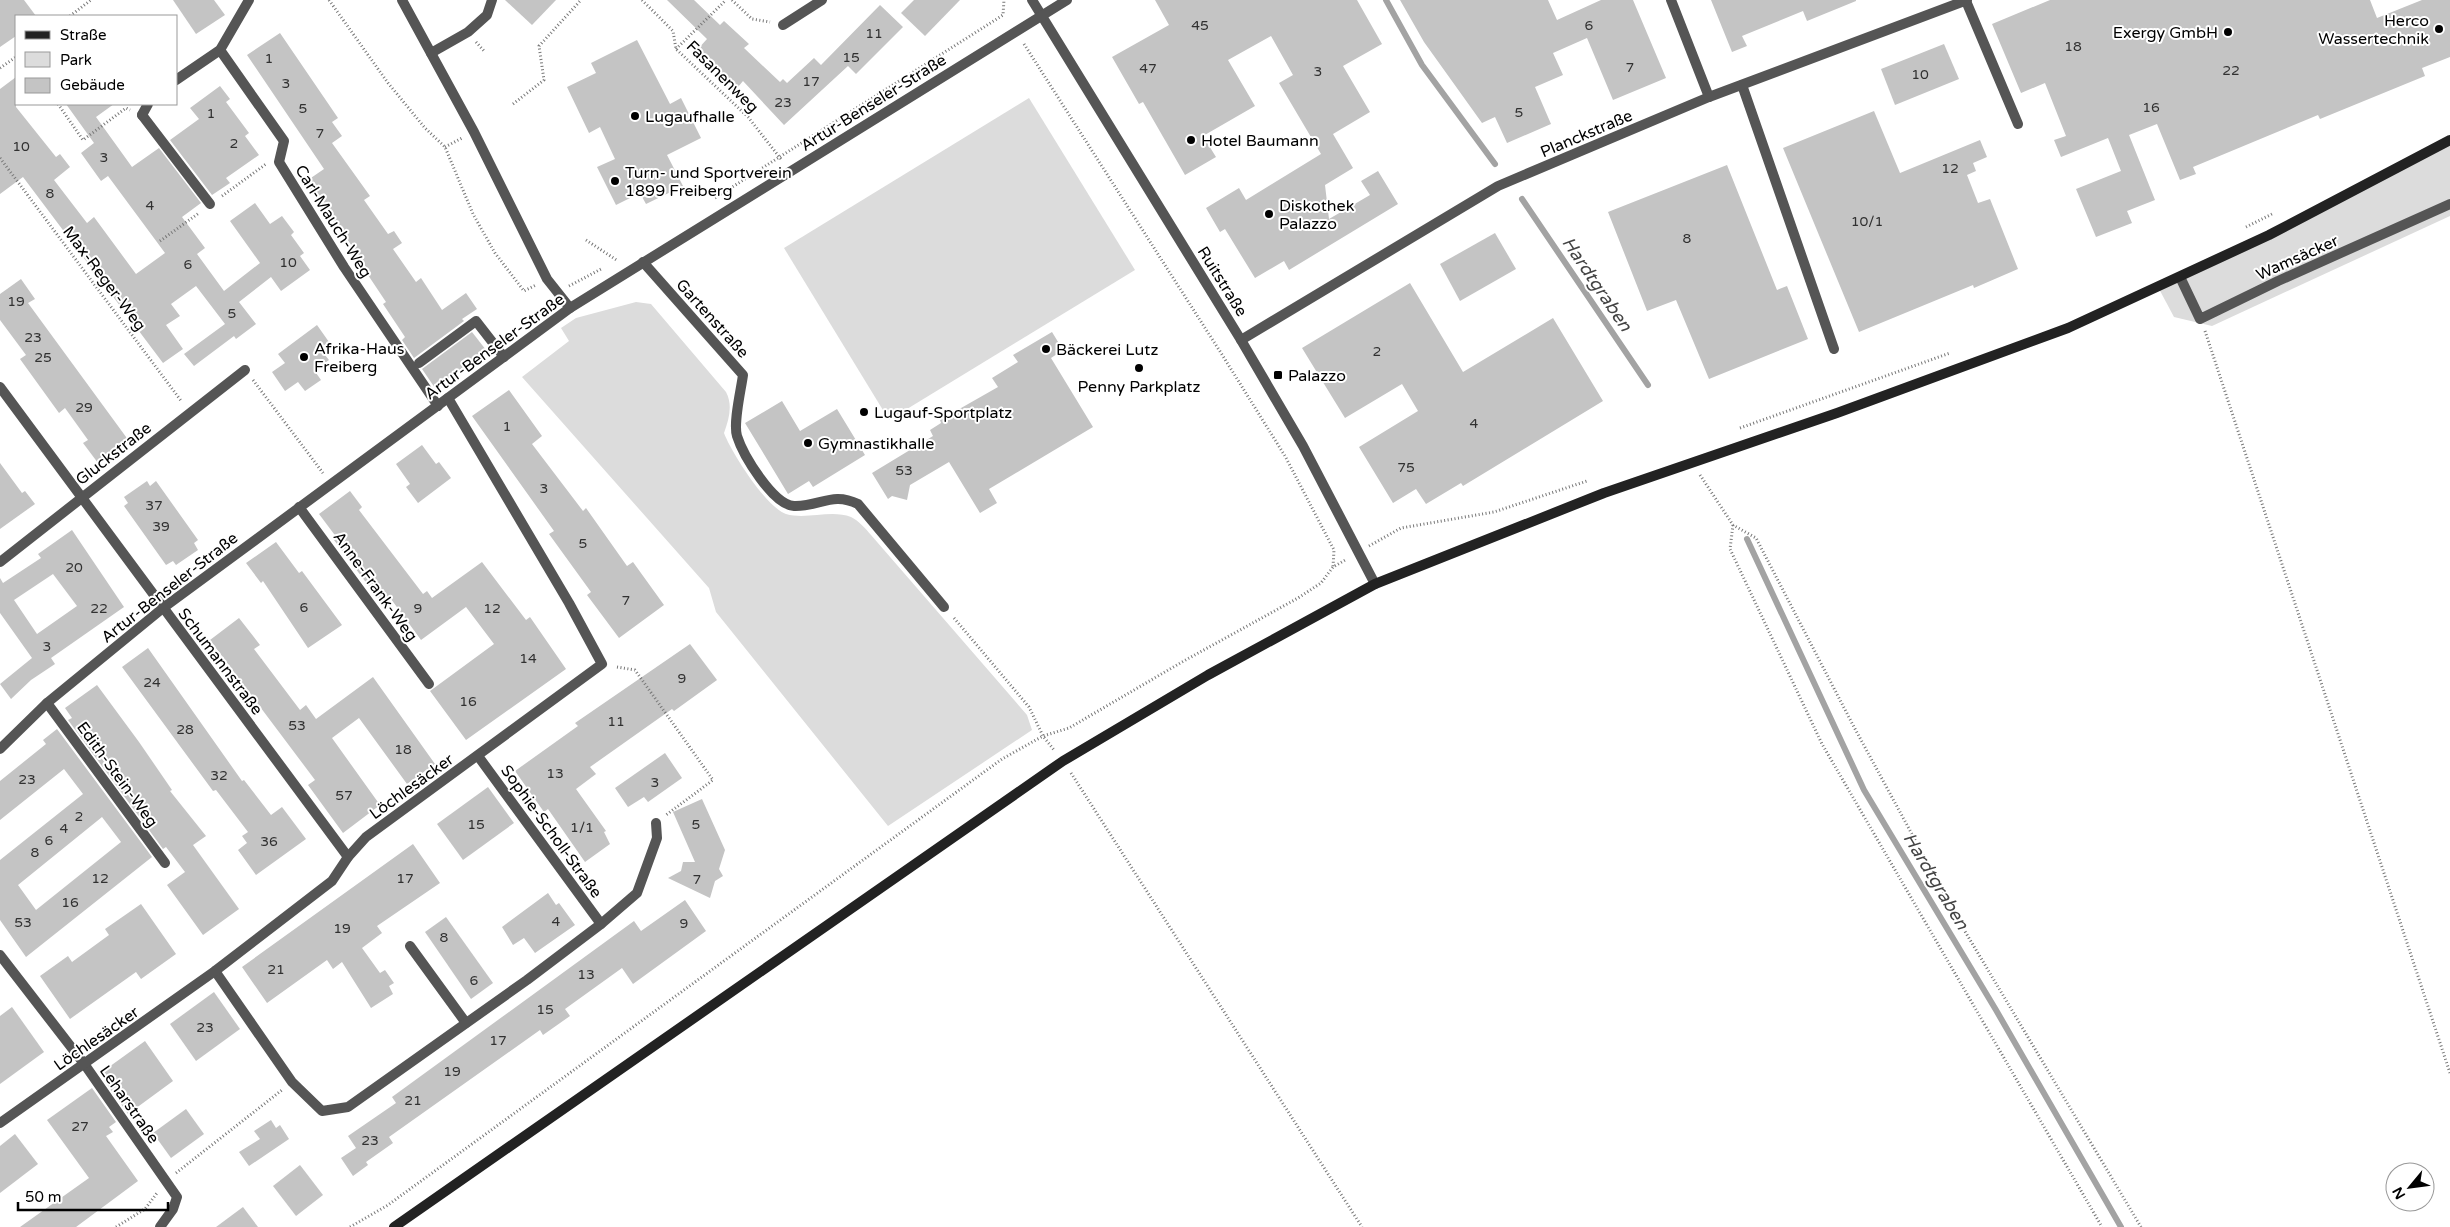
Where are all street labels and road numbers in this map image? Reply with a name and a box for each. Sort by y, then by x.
street label: Fasanenweg [682,36,763,117]
street label: Artur-Benseler-Straße [797,50,950,156]
street label: Planckstraße [1537,106,1635,162]
street label: Carl-Mauch-Weg [290,161,376,282]
street label: Max-Reger-Weg [58,222,150,335]
street label: Wamsäcker [2253,230,2343,285]
street label: Ruitstraße [1193,243,1252,320]
street label: Gartenstraße [671,275,753,362]
street label: Artur-Benseler-Straße [421,289,568,404]
street label: Gluckstraße [72,418,155,490]
street label: Artur-Benseler-Straße [97,528,242,647]
street label: Anne-Frank-Weg [329,528,422,645]
street label: Schumannstraße [174,604,267,719]
street label: Edith-Stein-Weg [72,718,162,831]
street label: Löchlesäcker [366,749,458,824]
street label: Sophie-Scholl-Straße [496,761,606,902]
street label: Löchlesäcker [50,1002,144,1075]
street label: Leharstraße [95,1062,163,1147]

